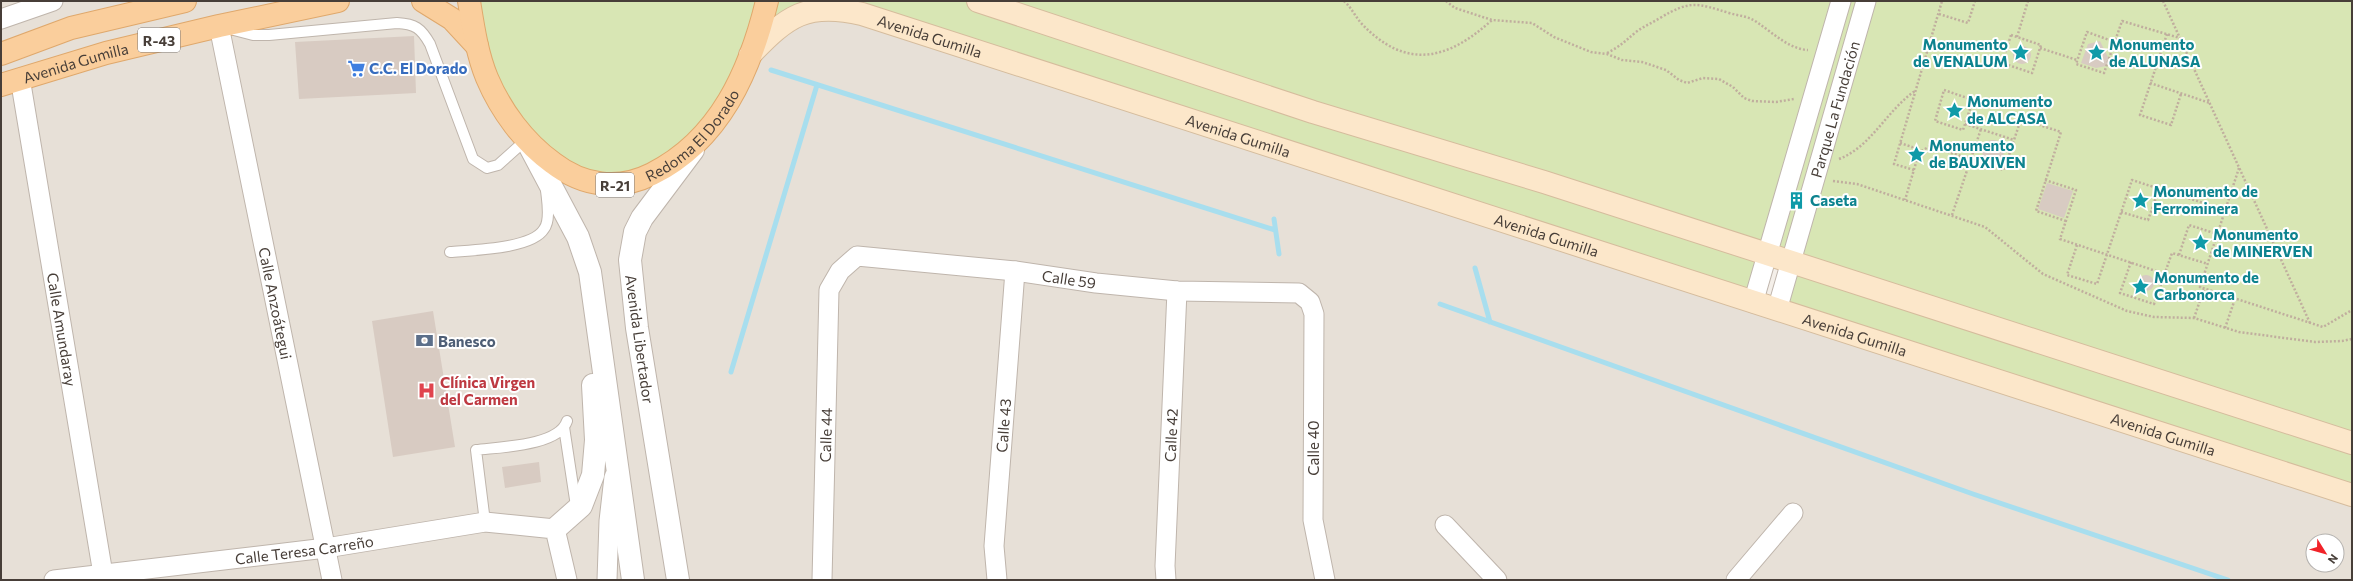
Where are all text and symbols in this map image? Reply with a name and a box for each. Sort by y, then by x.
street label: Avenida Gumilla [875,11,984,61]
road number: R-43 [138,28,180,52]
place label: Monumento de VENALUM [1913,35,2008,70]
place label: Monumento de ALUNASA [2109,35,2201,70]
street label: Avenida Gumilla [21,39,130,87]
street label: Parque La Fundación [1807,39,1863,179]
place icon: Monumento de VENALUM [2011,43,2031,63]
place icon: Monumento de ALUNASA [2086,43,2106,63]
supermarket icon: C.C. El Dorado [346,58,366,78]
place label: C.C. El Dorado [369,59,468,77]
street label: Redoma El Dorado [642,86,743,185]
place label: Monumento de ALCASA [1967,92,2052,127]
place icon: Monumento de ALCASA [1944,100,1964,120]
street label: Avenida Gumilla [1184,110,1293,161]
place label: Monumento de BAUXIVEN [1929,136,2026,171]
place icon: Monumento de BAUXIVEN [1906,144,1926,164]
road number: R-21 [596,173,634,197]
place label: Monumento de Ferrominera [2153,182,2258,217]
building icon: Caseta [1787,190,1807,210]
place icon: Monumento de Ferrominera [2130,190,2150,210]
place label: Caseta [1810,191,1857,209]
street label: Avenida Gumilla [1492,210,1601,260]
place label: Monumento de MINERVEN [2213,225,2313,260]
place icon: Monumento de MINERVEN [2190,233,2210,253]
street label: Calle Anzoátegui [255,246,296,361]
street label: Calle 59 [1041,266,1097,292]
place label: Monumento de Carbonorca [2154,268,2259,303]
street label: Calle Amundaray [44,271,80,388]
street label: Avenida Libertador [622,273,658,405]
place icon: Monumento de Carbonorca [2131,276,2151,296]
street label: Avenida Gumilla [1800,309,1909,360]
bank icon: Banesco [415,331,435,351]
place label: Banesco [438,332,496,350]
place label: Clínica Virgen del Carmen [440,373,535,408]
hospital icon: Clínica Virgen del Carmen [417,381,437,401]
street label: Calle 43 [992,398,1014,453]
street label: Calle 44 [816,408,835,463]
street label: Calle 42 [1161,408,1181,462]
street label: Avenida Gumilla [2109,409,2218,459]
street label: Calle 40 [1304,420,1322,476]
street label: Calle Teresa Carreño [234,531,375,568]
north arrow [2305,533,2345,573]
text: N [2326,552,2341,567]

